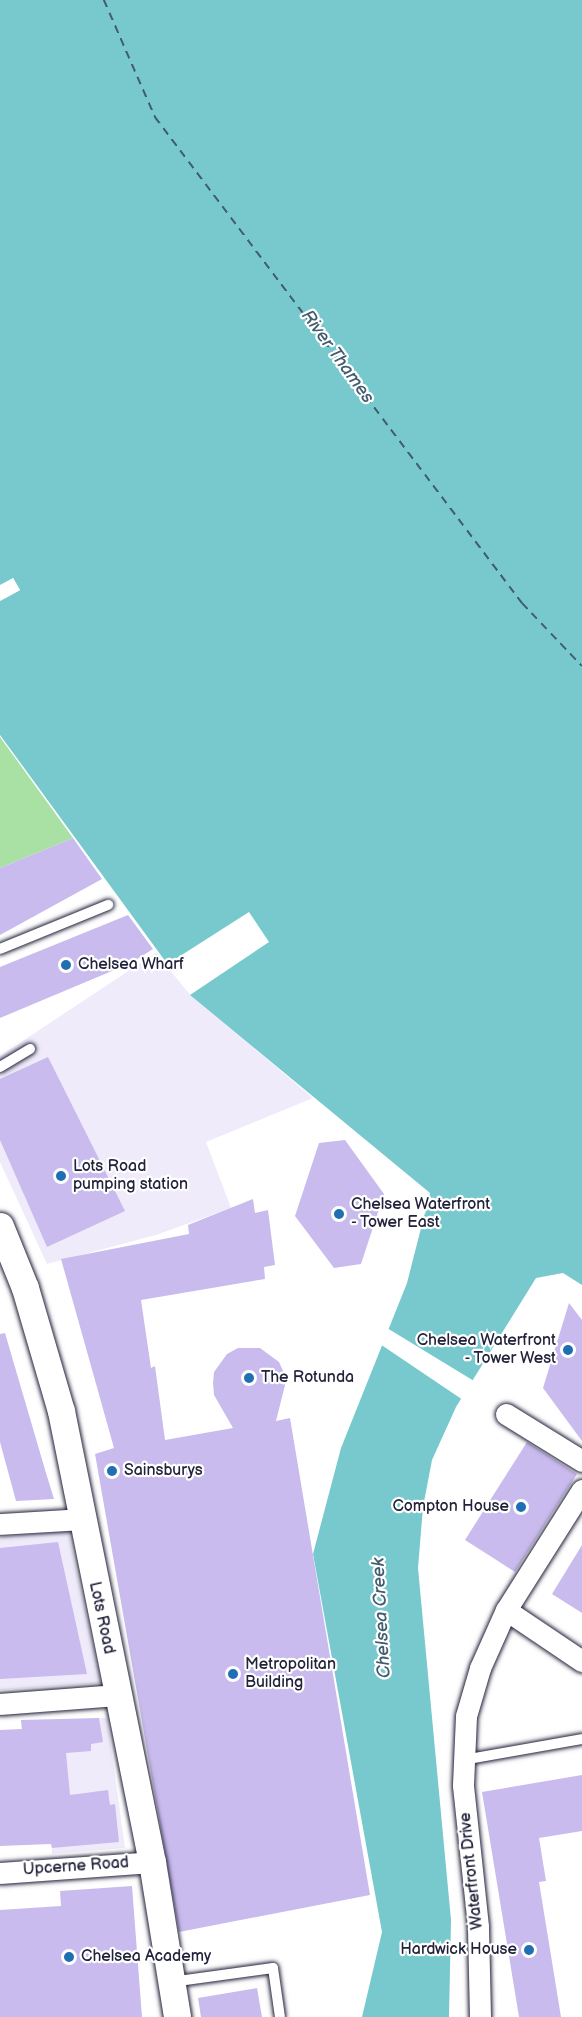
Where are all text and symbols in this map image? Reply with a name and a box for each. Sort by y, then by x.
water label: River Thames [296,306,378,408]
place label: Chelsea Wharf [78,955,185,975]
marker: Chelsea Wharf [59,958,73,972]
place label: Lots Road pumping station [73,1157,188,1195]
marker: Lots Road pumping station [54,1169,68,1183]
place label: Chelsea Waterfront - Tower East [351,1195,491,1233]
marker: Chelsea Waterfront - Tower East [332,1207,346,1221]
place label: Chelsea Waterfront - Tower West [416,1331,556,1369]
marker: Chelsea Waterfront - Tower West [561,1343,575,1357]
place label: The Rotunda [261,1368,354,1388]
marker: The Rotunda [242,1371,256,1385]
place label: Sainsburys [124,1461,203,1481]
marker: Sainsburys [105,1464,119,1478]
place label: Compton House [392,1497,509,1517]
marker: Compton House [514,1500,528,1514]
water label: Chelsea Creek [368,1557,396,1679]
street label: Lots Road [84,1580,118,1656]
place label: Metropolitan Building [245,1655,336,1693]
marker: Metropolitan Building [226,1667,240,1681]
street label: Waterfront Drive [456,1811,488,1931]
street label: Upcerne Road [22,1854,130,1880]
place label: Hardwick House [400,1940,517,1960]
marker: Hardwick House [522,1943,536,1957]
place label: Chelsea Academy [81,1947,211,1967]
marker: Chelsea Academy [62,1950,76,1964]

